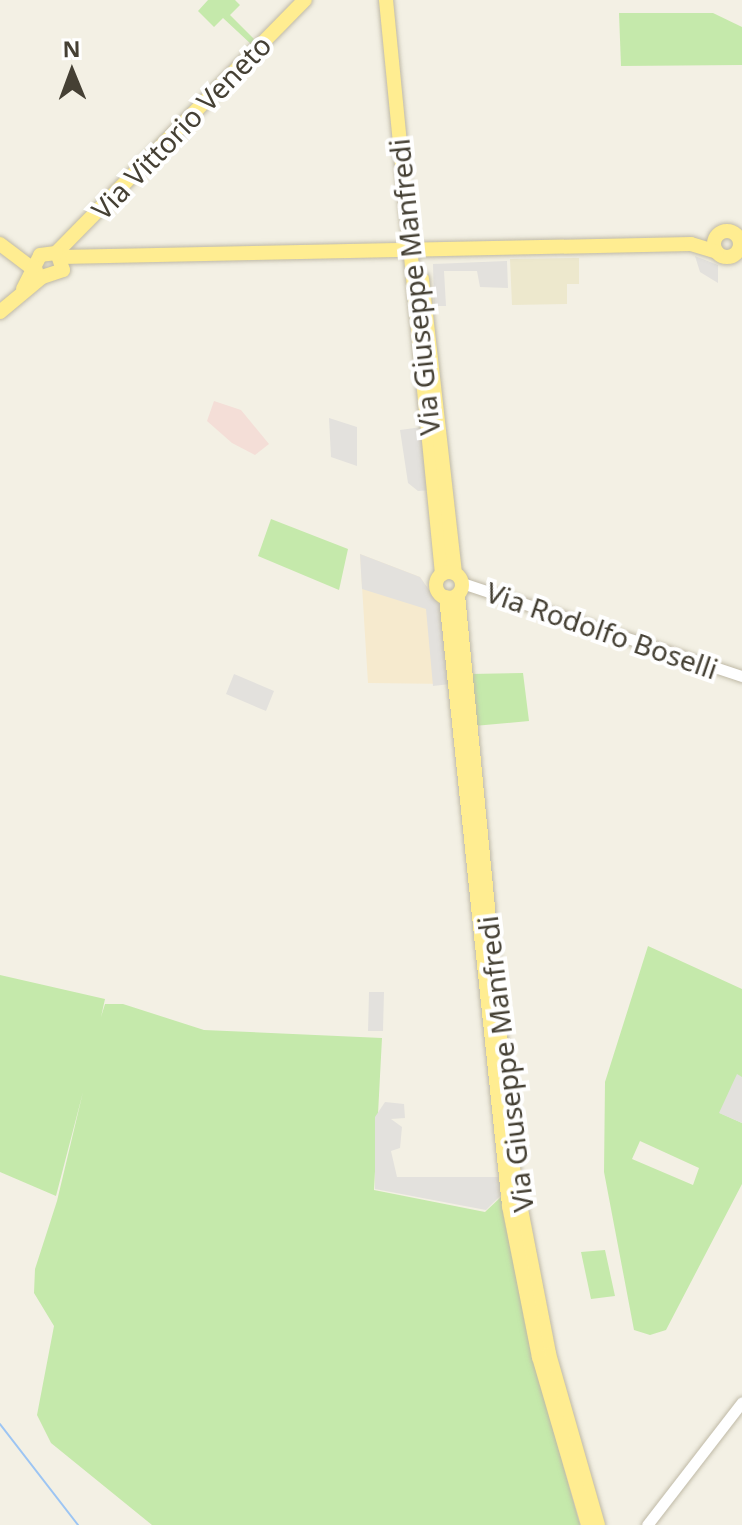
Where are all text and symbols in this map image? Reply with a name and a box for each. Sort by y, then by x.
street label: Via Vittorio Veneto [84,28,278,226]
north arrow [32,32,112,112]
text: N [62,33,81,63]
street label: Via Giuseppe Manfredi [382,137,446,437]
street label: Via Rodolfo Boselli [482,575,722,685]
street label: Via Giuseppe Manfredi [470,914,540,1214]

